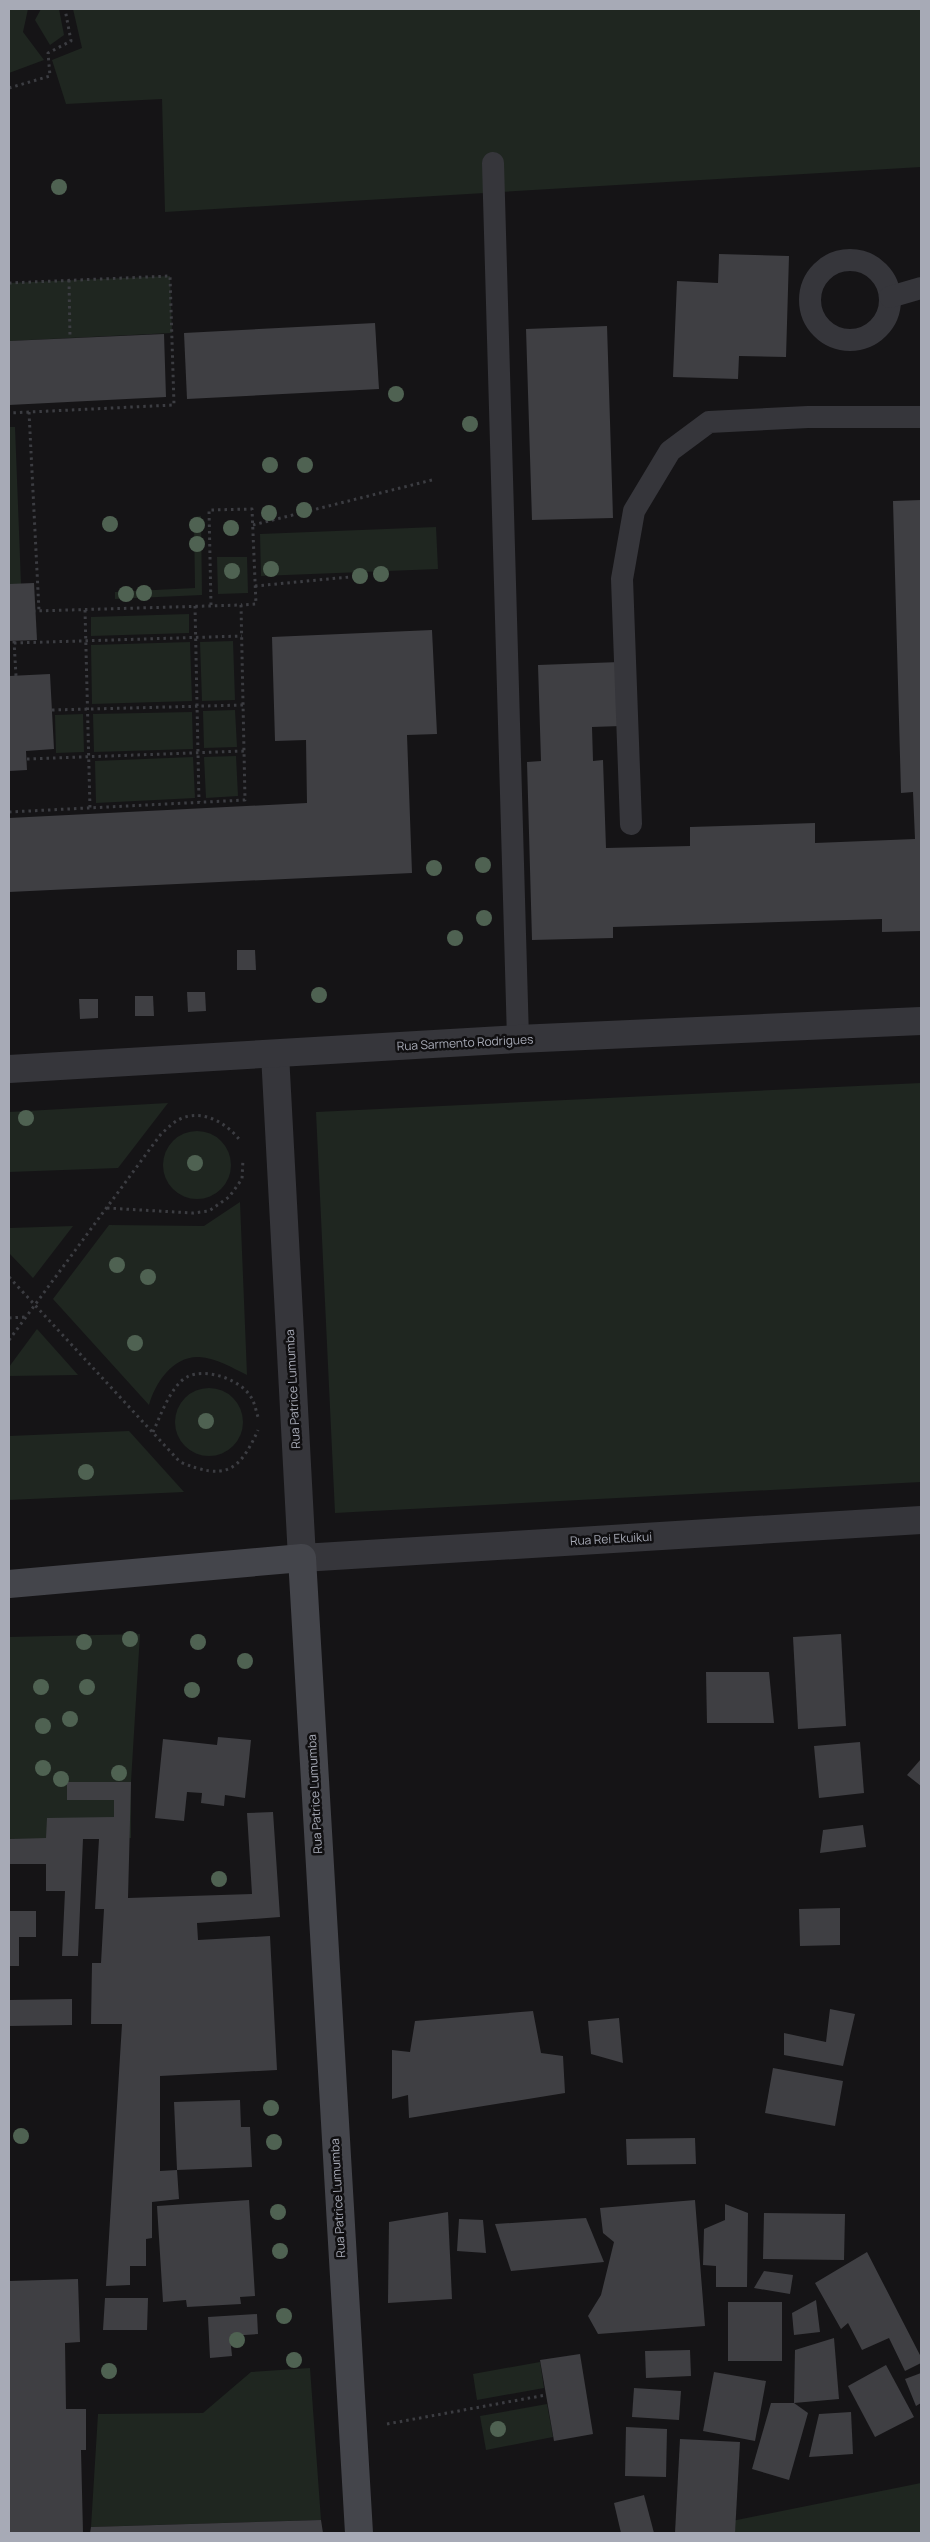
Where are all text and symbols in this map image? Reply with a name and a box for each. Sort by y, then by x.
street label: Rua Sarmento Rodrigues [396,1030,534,1055]
street label: Rua Patrice Lumumba [281,1329,304,1449]
street label: Rua Rei Ekuikui [570,1528,652,1549]
street label: Rua Patrice Lumumba [303,1734,326,1854]
street label: Rua Patrice Lumumba [326,2138,349,2258]

